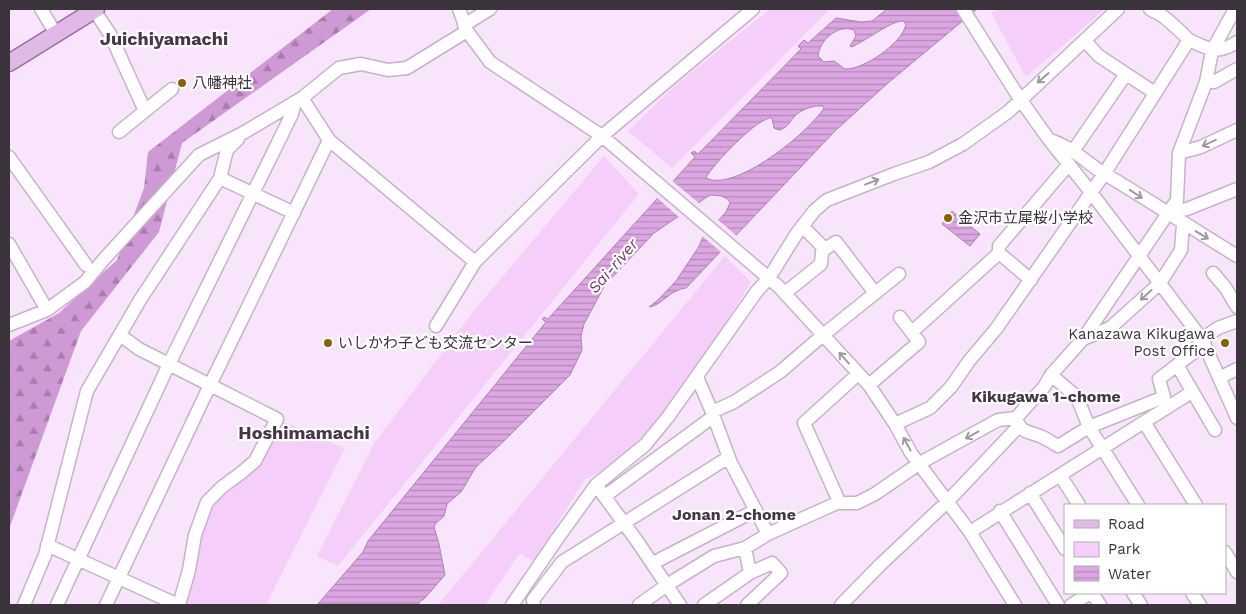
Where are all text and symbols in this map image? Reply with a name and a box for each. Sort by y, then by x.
district label: Juichiyamachi [100,28,228,49]
one-way arrow [1037,73,1050,84]
place label: 八幡神社 [192,74,252,92]
marker: 八幡神社 [176,77,188,89]
one-way arrow [1202,139,1217,148]
one-way arrow [864,177,879,187]
one-way arrow [1129,188,1143,199]
place label: 金沢市立犀桜小学校 [958,209,1093,227]
marker: 金沢市立犀桜小学校 [942,212,954,224]
one-way arrow [1195,231,1209,241]
water label: Sai-river [584,234,642,297]
one-way arrow [1140,290,1153,301]
place label: Kanazawa Kikugawa Post Office [1068,325,1215,360]
place label: いしかわ子ども交流センター [338,334,533,352]
marker: いしかわ子ども交流センター [322,337,334,349]
marker: Kanazawa Kikugawa Post Office [1219,337,1231,349]
one-way arrow [838,351,849,364]
district label: Kikugawa 1-chome [971,387,1121,406]
district label: Hoshimamachi [238,422,370,443]
one-way arrow [964,430,979,440]
one-way arrow [901,437,911,452]
legend [1064,504,1226,594]
district label: Jonan 2-chome [672,505,796,524]
text: Road [1108,515,1145,533]
text: Park [1108,540,1141,558]
text: Water [1108,565,1151,583]

